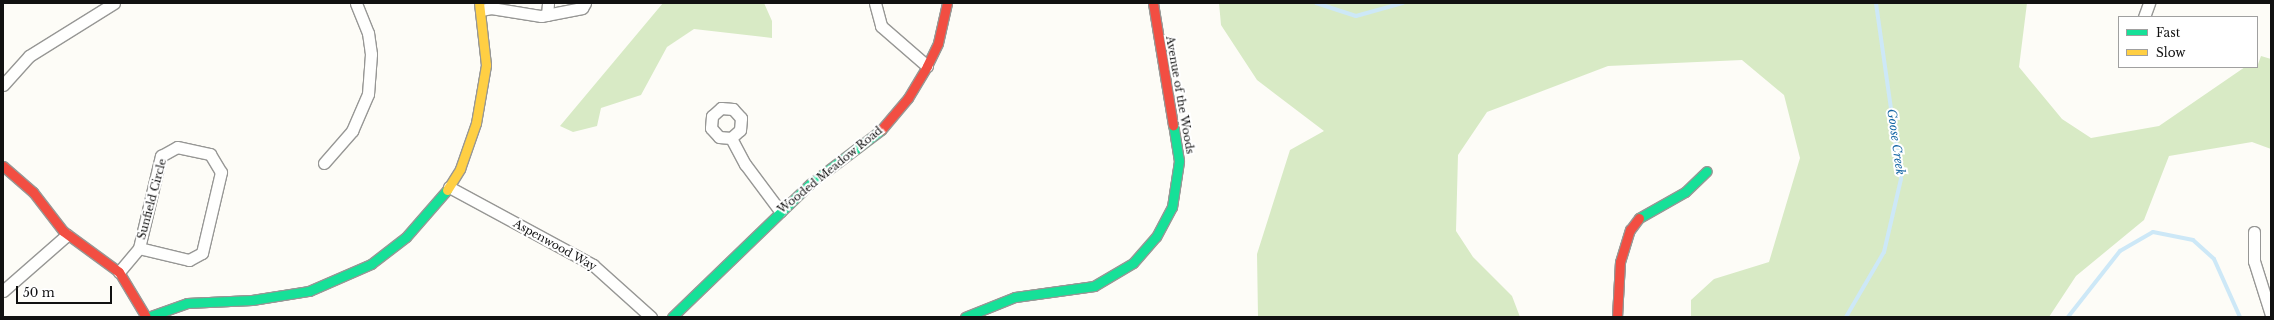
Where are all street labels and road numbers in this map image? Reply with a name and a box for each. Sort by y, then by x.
street label: Avenue of the Woods [1163,35,1197,155]
street label: Wooded Meadow Road [775,124,885,216]
street label: Sunfield Circle [135,157,169,241]
street label: Aspenwood Way [511,217,599,273]

